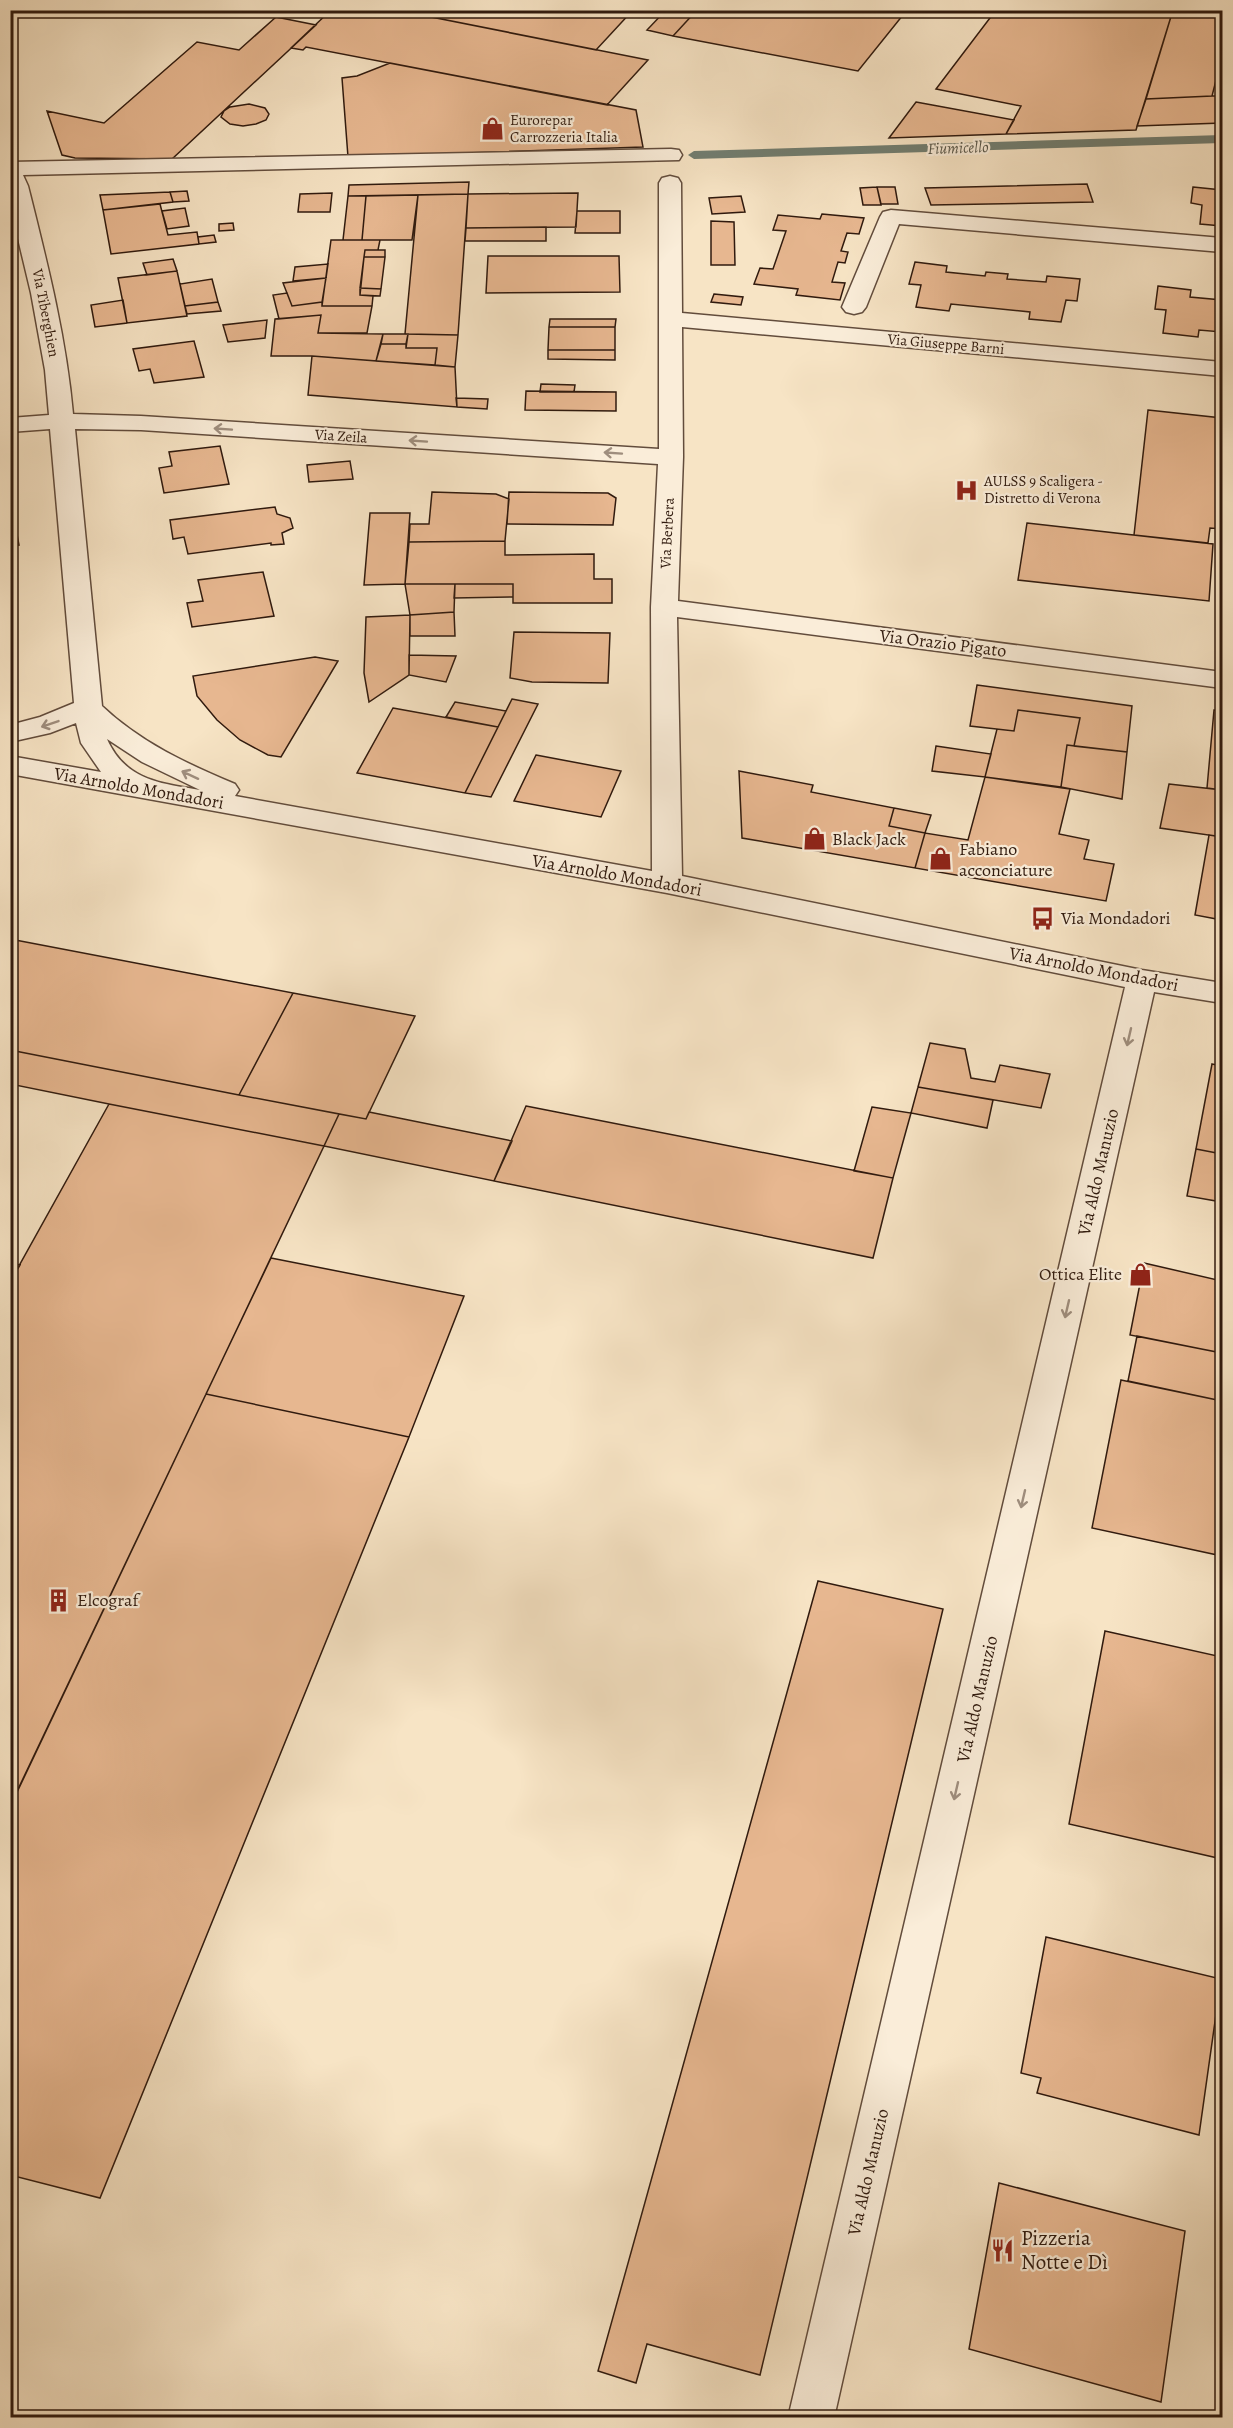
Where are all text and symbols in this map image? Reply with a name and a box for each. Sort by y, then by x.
place label: Eurorepar Carrozzeria Italia [510,110,618,147]
shop icon: Eurorepar Carrozzeria Italia [479,116,505,142]
water label: Fiumicello [927,136,989,160]
street label: Via Tiberghien [27,266,64,359]
street label: Via Giuseppe Barni [886,329,1005,359]
one-way arrow [214,423,234,434]
street label: Via Zeila [313,424,368,448]
one-way arrow [408,435,428,446]
one-way arrow [603,447,623,458]
place label: AULSS 9 Scaligera - Distretto di Verona [983,471,1103,508]
hospital icon: AULSS 9 Scaligera - Distretto di Verona [953,477,979,503]
street label: Via Berbera [655,497,679,570]
street label: Via Orazio Pigato [877,623,1008,663]
one-way arrow [41,720,60,731]
street label: Via Arnoldo Mondadori [51,761,226,815]
one-way arrow [181,768,199,780]
shop icon: Black Jack [801,826,827,852]
place label: Black Jack [832,827,906,851]
place label: Fabiano acconciature [959,837,1053,882]
shop icon: Fabiano acconciature [928,846,954,872]
street label: Via Arnoldo Mondadori [529,848,704,902]
bus stop icon: Via Mondadori [1030,905,1056,931]
place label: Via Mondadori [1060,906,1171,930]
street label: Via Arnoldo Mondadori [1006,941,1181,997]
one-way arrow [1123,1027,1135,1046]
street label: Via Aldo Manuzio [1072,1106,1124,1239]
shop icon: Ottica Elite [1127,1261,1153,1287]
place label: Ottica Elite [1039,1262,1122,1286]
one-way arrow [1060,1299,1072,1318]
one-way arrow [1017,1489,1028,1508]
building icon: Elcograf [46,1587,72,1613]
place label: Elcograf [77,1588,141,1612]
street label: Via Aldo Manuzio [951,1633,1003,1766]
one-way arrow [949,1781,961,1800]
street label: Via Aldo Manuzio [842,2106,894,2239]
place label: Pizzeria Notte e Dì [1021,2224,1108,2276]
restaurant icon: Pizzeria Notte e Dì [990,2237,1016,2263]

